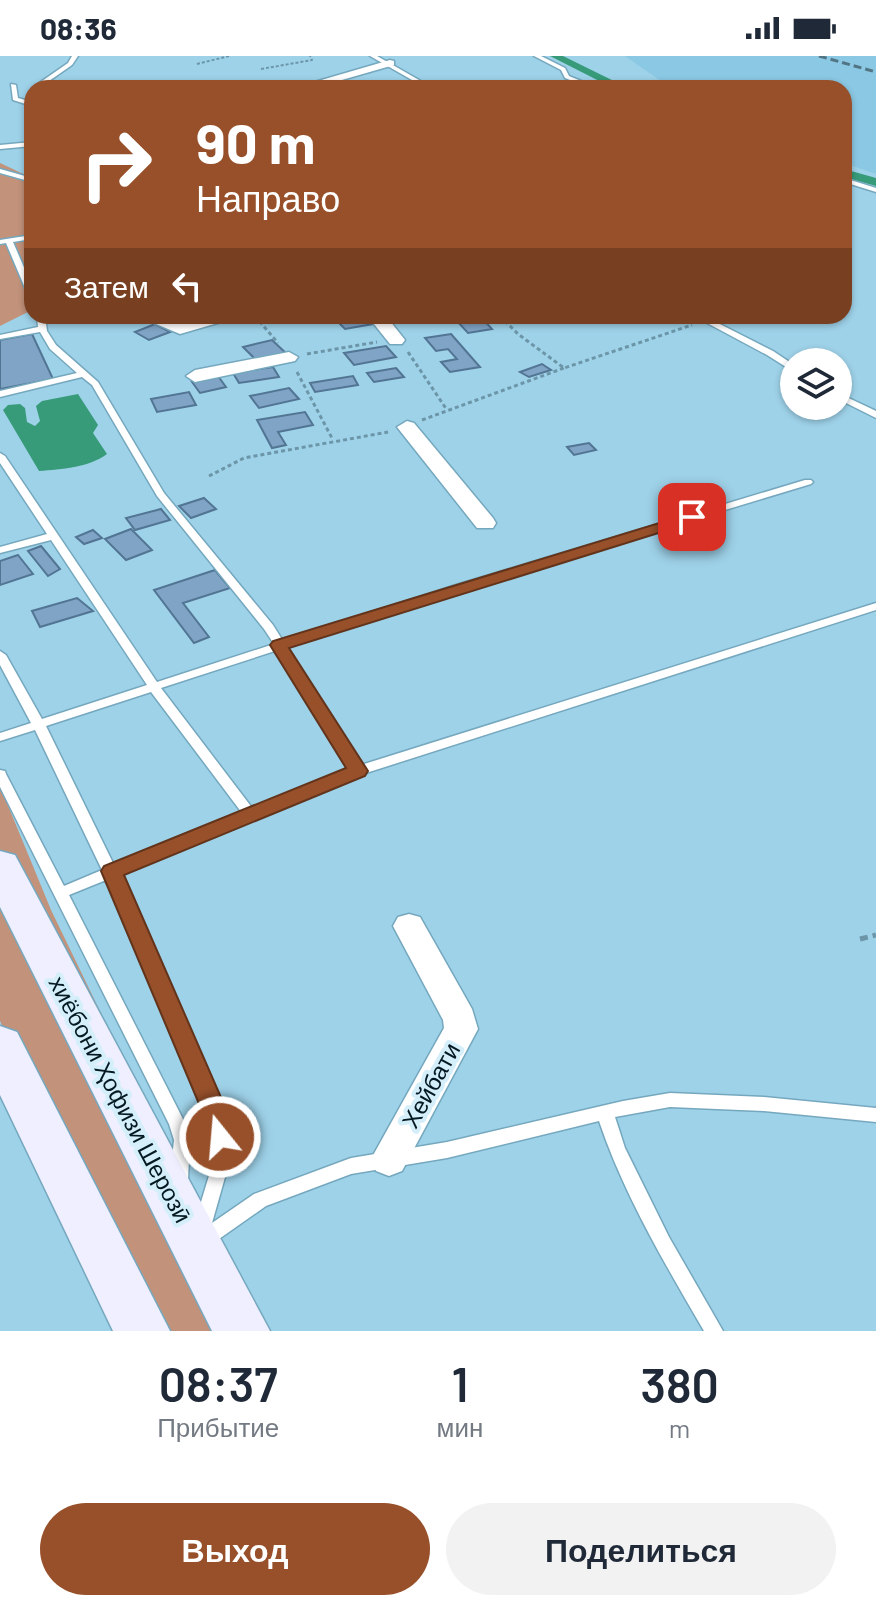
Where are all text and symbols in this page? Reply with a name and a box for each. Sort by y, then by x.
text: 08:36 [40,10,117,46]
text: 90 m [196,108,316,175]
icon: right [64,112,168,216]
text: Направо [196,176,340,219]
icon: left [165,264,209,308]
text: Затем [64,268,149,304]
map controls [780,348,852,420]
button: layers [780,348,852,420]
pin [658,483,726,551]
icon: arrive [670,495,714,539]
street label: хиёбони Ҳофизи Шерозӣ [44,971,198,1227]
street label: Хейбати [395,1037,465,1133]
position arrow [178,1095,262,1179]
text: 08:37 [159,1354,278,1412]
text: 1 [451,1354,468,1412]
text: 380 [640,1355,719,1413]
text: Прибытие [157,1411,279,1442]
text: мин [437,1411,483,1442]
text: m [669,1412,690,1443]
button: Выход [40,1503,430,1595]
button: Поделиться [446,1503,836,1595]

